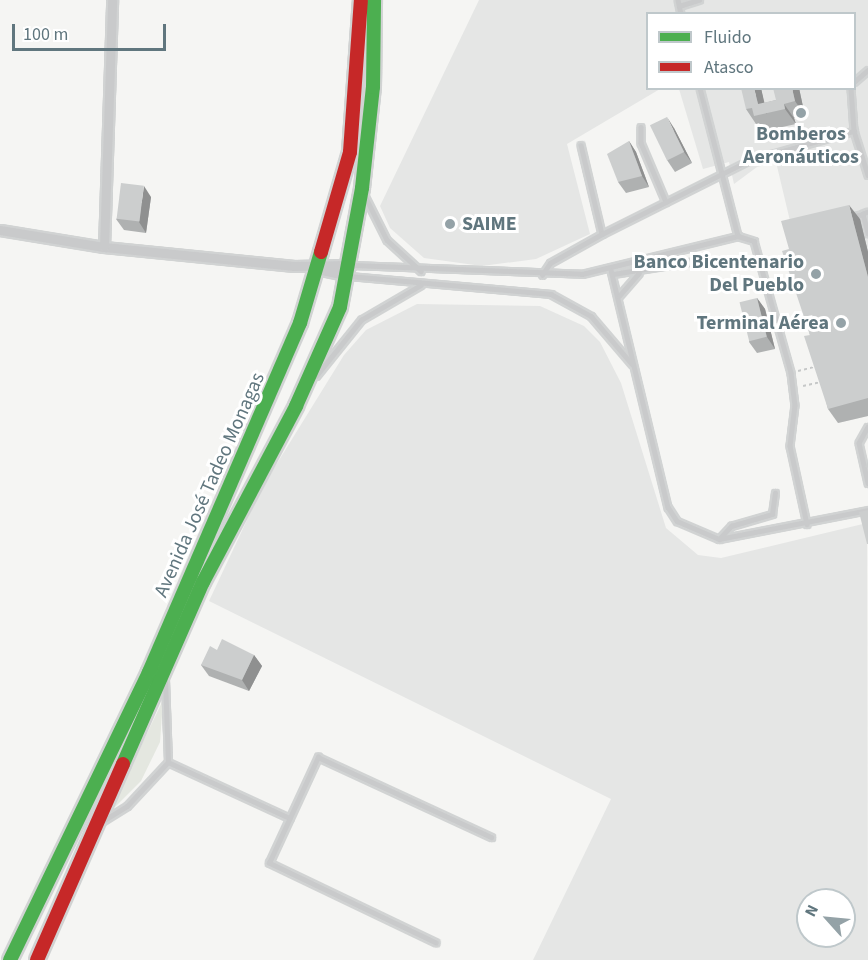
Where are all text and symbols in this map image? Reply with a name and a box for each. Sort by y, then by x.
scale bar [15,12,170,50]
legend [646,12,856,90]
text: 100 m [23,22,68,47]
text: Fluido [704,25,751,50]
text: Atasco [704,55,753,80]
marker: Bomberos Aeronáuticos [794,106,808,120]
place label: Bomberos Aeronáuticos [743,122,859,169]
place label: SAIME [462,212,517,236]
marker: SAIME [443,217,457,231]
place label: Banco Bicentenario Del Pueblo [634,250,804,297]
marker: Banco Bicentenario Del Pueblo [809,267,823,281]
place label: Terminal Aérea [696,311,829,335]
marker: Terminal Aérea [834,316,848,330]
street label: Avenida José Tadeo Monagas [150,369,270,601]
north arrow [796,888,856,948]
text: N [800,901,824,920]

